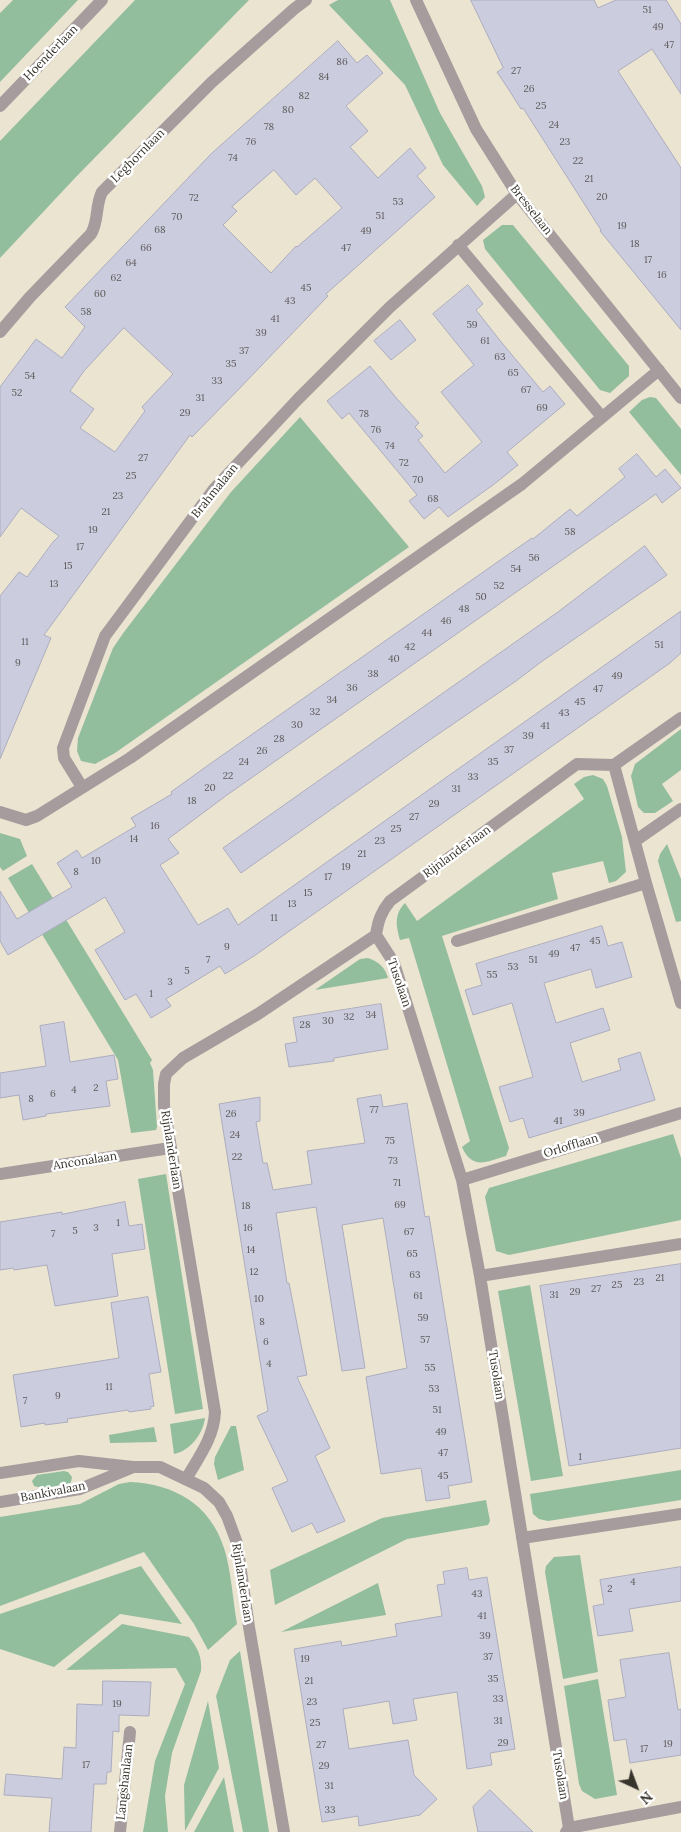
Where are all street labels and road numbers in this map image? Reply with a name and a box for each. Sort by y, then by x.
street label: Hoenderlaan [21,22,81,84]
street label: Leghornlaan [108,126,168,186]
street label: Bresselaan [507,182,555,238]
street label: Brahmalaan [189,461,241,521]
street label: Rijnlanderlaan [420,823,494,881]
street label: Tusolaan [384,957,414,1009]
street label: Rijnlanderlaan [158,1109,184,1191]
street label: Orlofflaan [542,1131,600,1161]
street label: Anconalaan [52,1149,118,1173]
street label: Tusolaan [485,1349,507,1401]
street label: Bankivalaan [19,1479,87,1505]
street label: Rijnlanderlaan [229,1542,255,1624]
street label: Langshanlaan [114,1743,136,1821]
street label: Tusolaan [549,1749,571,1801]

